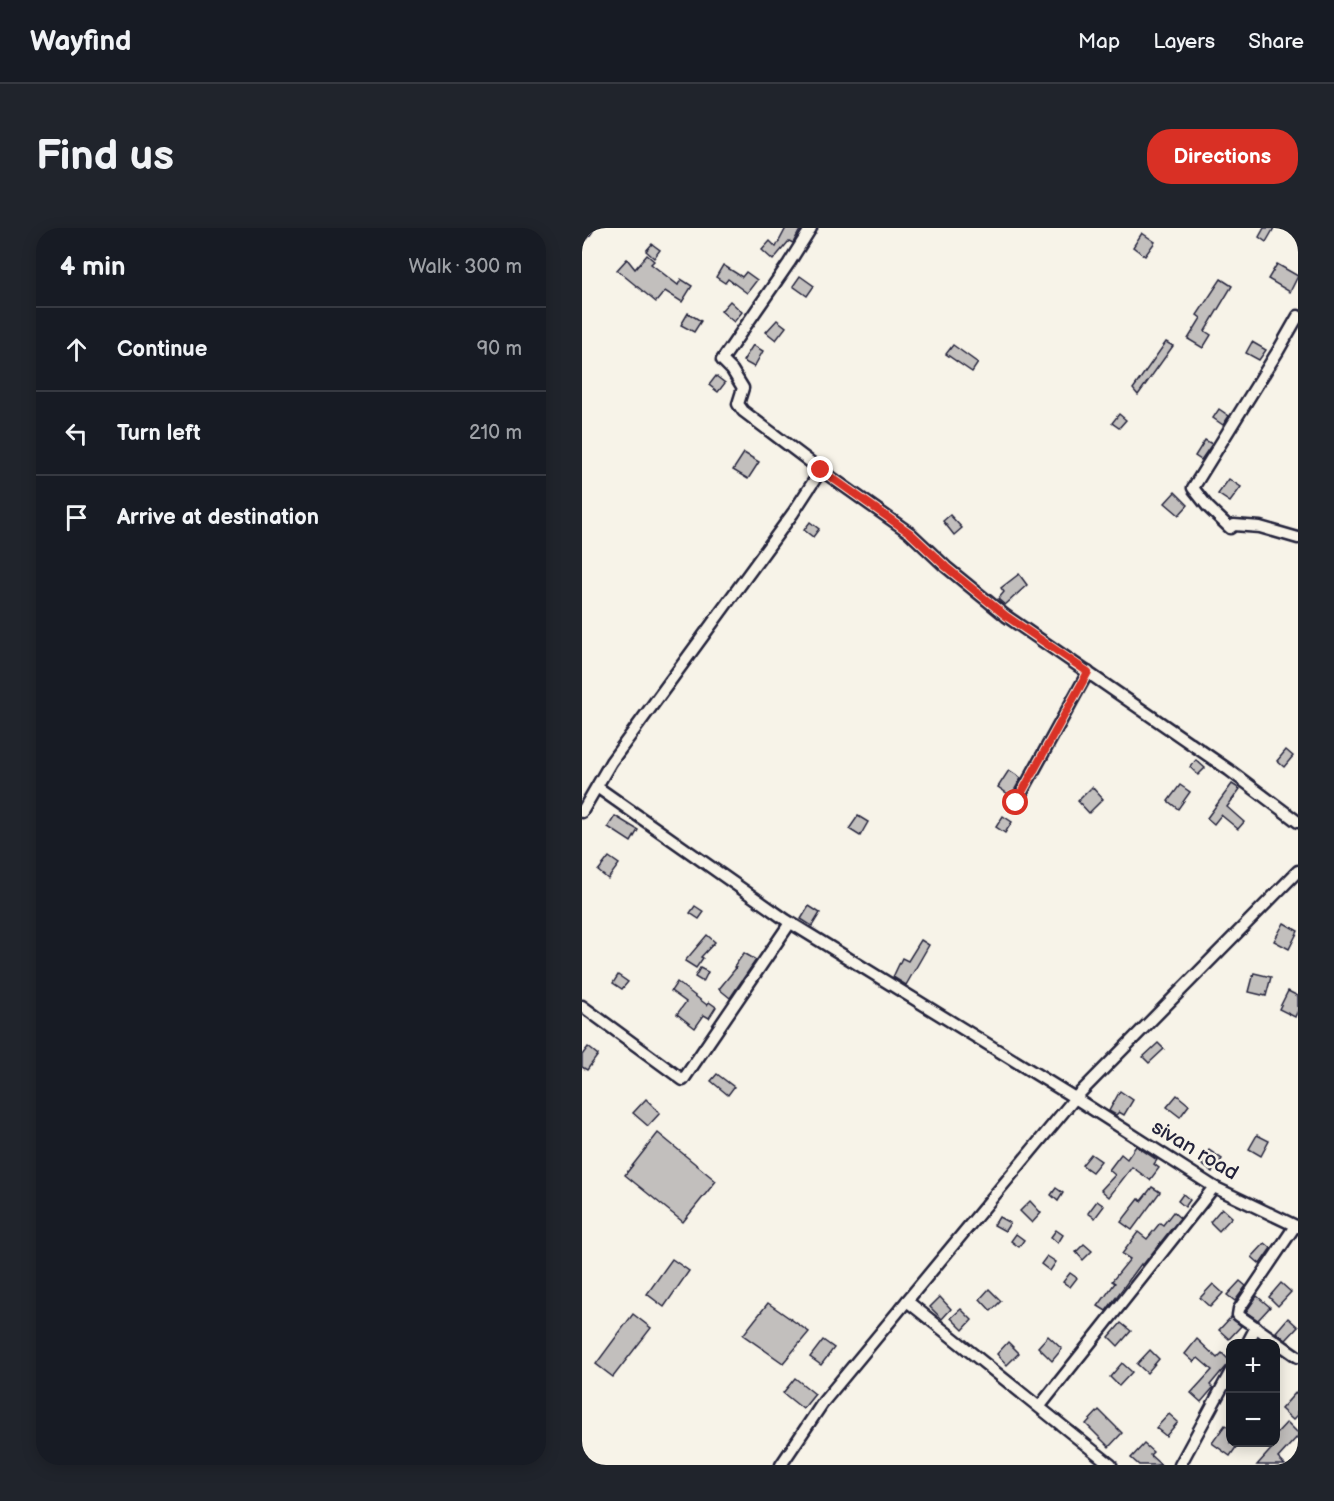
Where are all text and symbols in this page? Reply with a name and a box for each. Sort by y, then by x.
text: Wayfind [30,25,131,58]
text: Map [1078,29,1120,54]
text: Layers [1153,29,1215,54]
text: Share [1248,29,1304,54]
button: Directions [1147,129,1298,184]
text: Find us [36,131,174,182]
text: 4 min [60,252,125,283]
text: Walk · 300 m [409,255,522,279]
icon: ahead [60,333,93,366]
text: Continue [117,336,207,363]
text: 90 m [477,337,522,361]
icon: left [60,417,93,450]
text: Turn left [117,420,201,447]
text: 210 m [469,421,522,445]
route end [807,456,833,482]
icon: arrive [60,501,93,534]
text: Arrive at destination [117,504,319,531]
route start [1002,789,1028,815]
street label: sivan road [1147,1114,1243,1186]
map controls [1226,1339,1280,1447]
button: + [1226,1339,1280,1393]
button: − [1226,1393,1280,1447]

